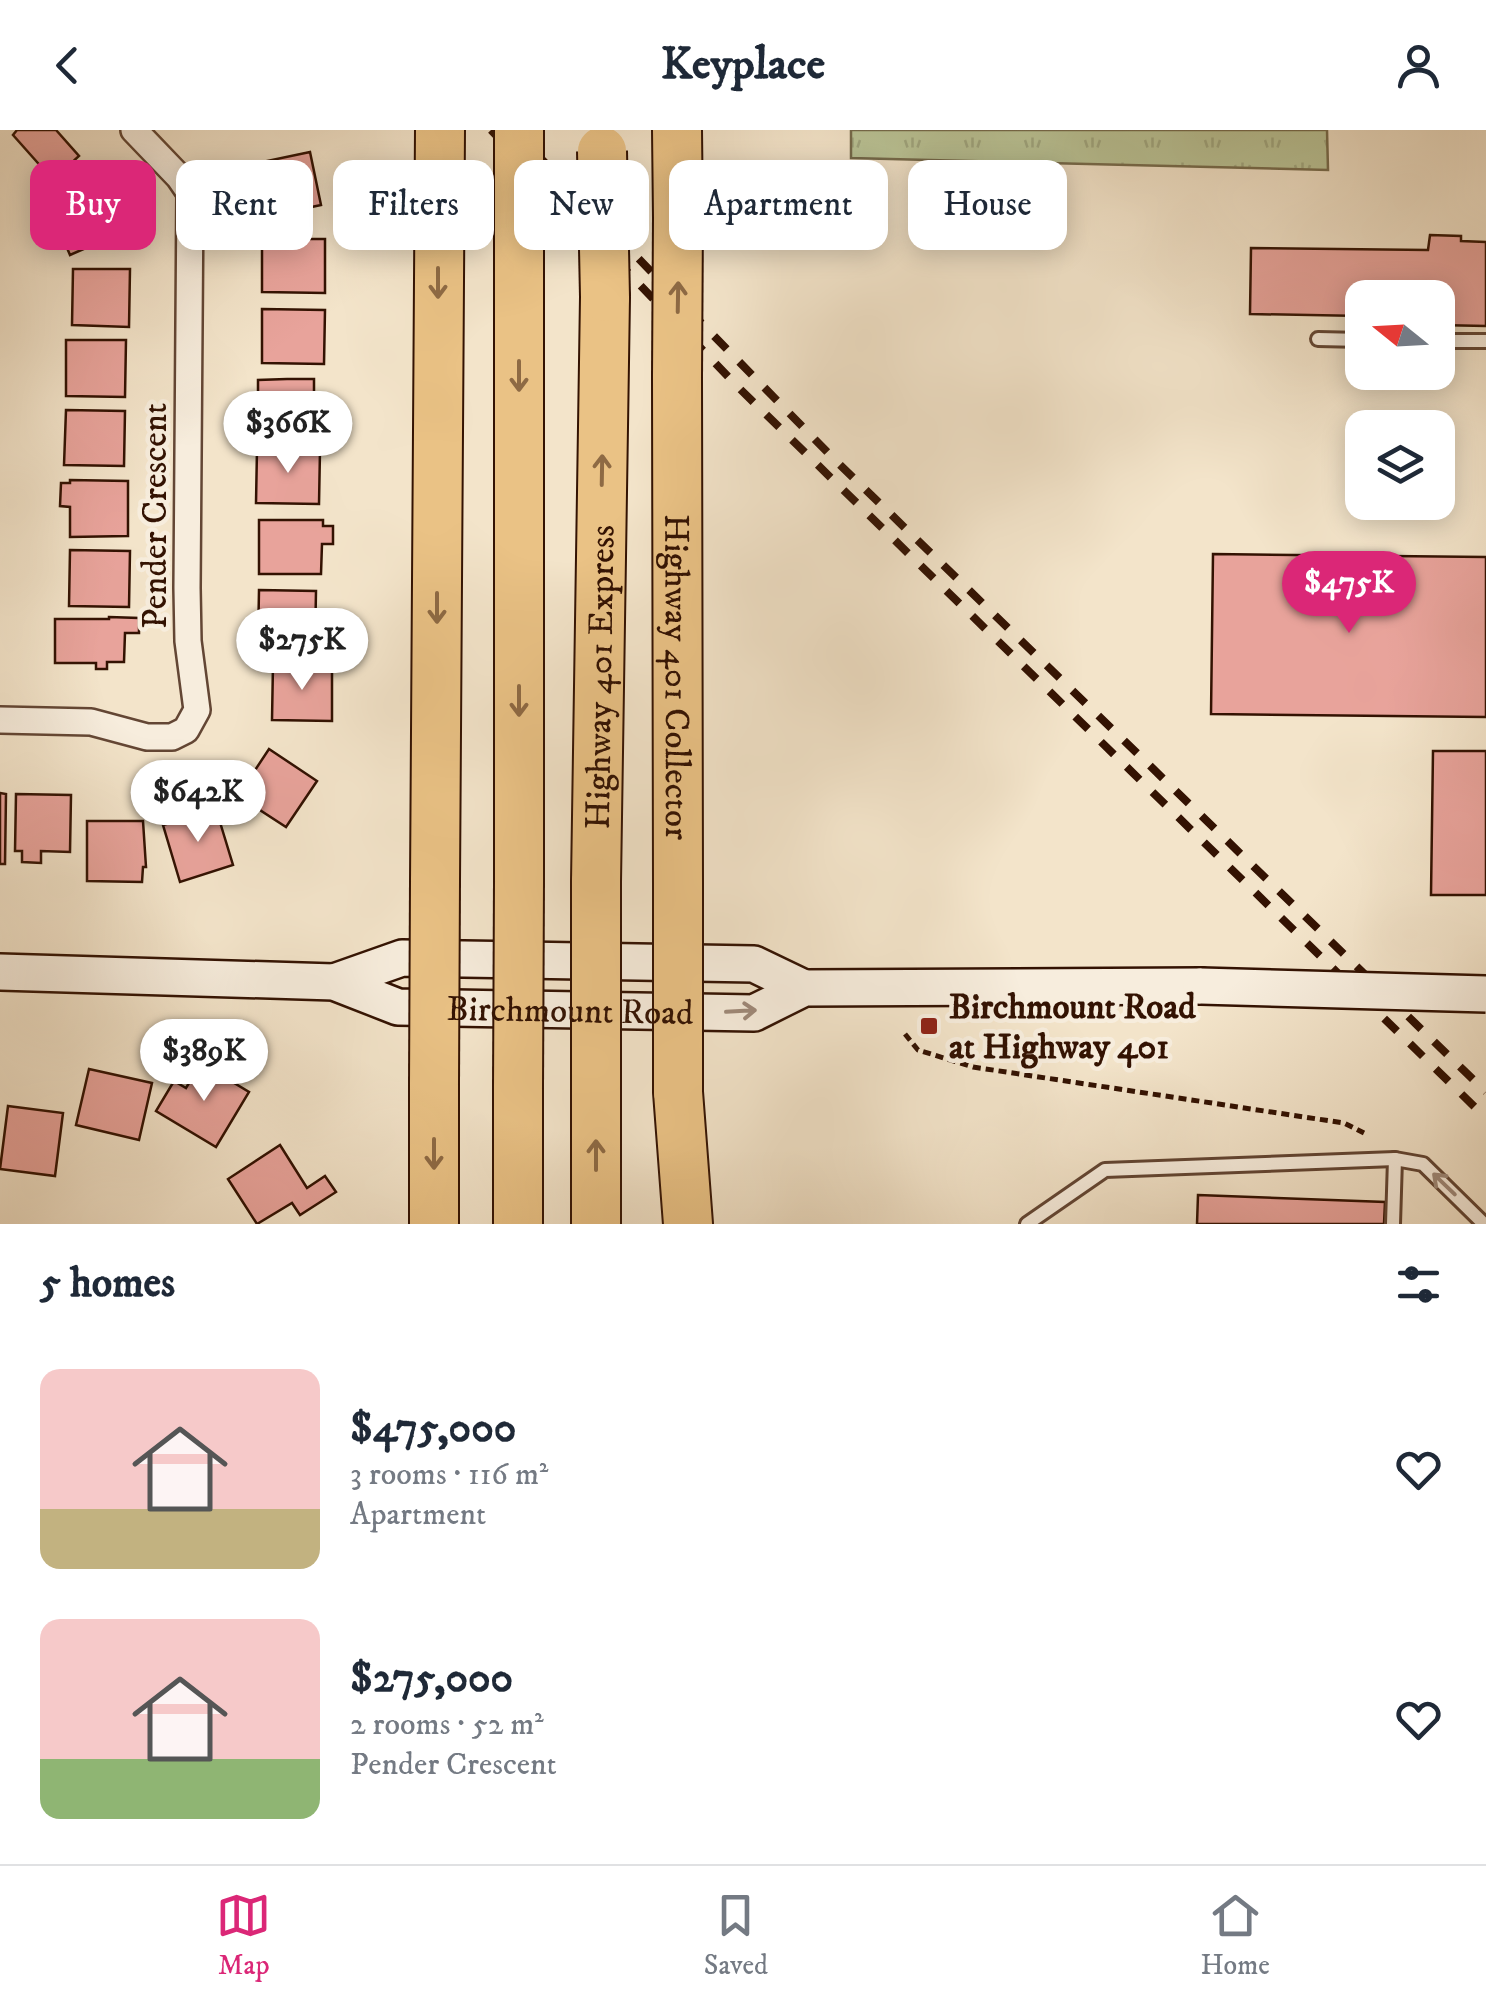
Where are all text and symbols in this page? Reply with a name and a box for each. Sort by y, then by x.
text: Keyplace [661,37,825,93]
icon: back [40,38,95,93]
icon: person [1391,38,1446,93]
chip: Buy [30,160,156,250]
chip: Rent [176,160,313,250]
chip: Filters [333,160,494,250]
chip: New [514,160,649,250]
chip: Apartment [669,160,888,250]
chip: House [908,160,1067,250]
one-way arrow [429,267,448,299]
north arrow [1345,280,1455,390]
map controls [1345,280,1455,520]
one-way arrow [668,282,687,314]
one-way arrow [510,360,528,392]
pin: $366K [218,391,358,476]
street label: Pender Crescent [134,403,178,629]
text: $366K [245,403,331,443]
button: layers [1345,410,1455,520]
one-way arrow [592,454,612,486]
street label: Highway 401 Collector [653,514,698,840]
street label: Highway 401 Express [577,525,625,830]
pin: $475K [1279,551,1419,636]
text: $475K [1304,563,1394,603]
one-way arrow [428,592,446,624]
pin: $275K [232,608,372,693]
text: $275K [258,620,346,660]
one-way arrow [510,684,528,717]
pin: $642K [128,760,268,845]
text: $642K [153,772,243,812]
place label: Birchmount Road at Highway 401 [949,986,1196,1070]
street label: Birchmount Road [446,988,694,1036]
one-way arrow [724,1001,757,1020]
marker: Birchmount Road at Highway 401 [918,1015,940,1037]
pin: $389K [134,1019,274,1104]
text: $389K [162,1031,246,1071]
one-way arrow [424,1138,444,1170]
one-way arrow [586,1140,606,1172]
one-way arrow [1432,1172,1456,1196]
icon: filters [1391,1257,1446,1312]
text: 5 homes [40,1258,175,1310]
text: $475,000 [350,1403,516,1455]
icon: home [120,1409,240,1529]
icon: heart [1391,1442,1446,1497]
text: 3 rooms · 116 m² [350,1455,548,1495]
text: Apartment [350,1495,486,1535]
text: $275,000 [350,1653,513,1705]
icon: home [120,1659,240,1779]
icon: heart [1391,1692,1446,1747]
text: 2 rooms · 52 m² [350,1705,544,1745]
text: Pender Crescent [350,1745,557,1785]
tab: Map [216,1888,271,1983]
tab: Saved [704,1888,768,1983]
tab: Home [1201,1888,1270,1983]

